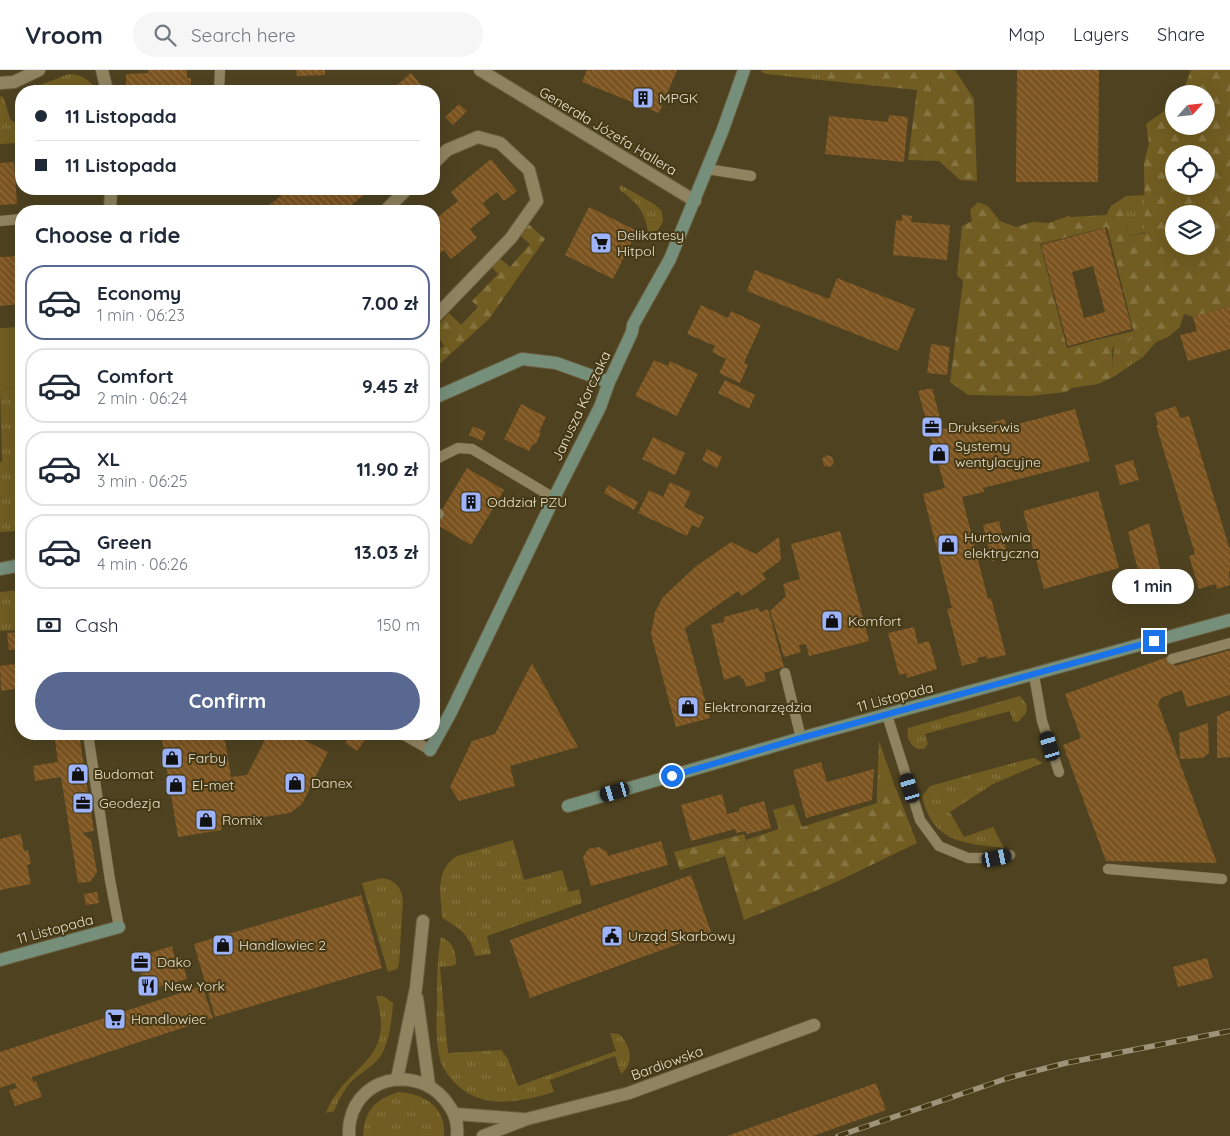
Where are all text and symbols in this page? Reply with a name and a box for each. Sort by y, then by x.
search box [133,12,483,57]
text: Vroom [25,20,103,50]
icon: search [151,21,179,49]
text: Search here [191,23,296,47]
text: Map [1008,23,1045,46]
text: Layers [1073,23,1129,46]
text: Share [1157,23,1205,46]
street label: Generała Józefa Hallera [536,83,680,179]
north arrow [1165,85,1215,135]
map controls [1165,85,1215,255]
building icon: MPGK [631,86,655,110]
place label: MPGK [659,89,698,107]
text: 11 Listopada [65,104,177,128]
button: locate [1165,145,1215,195]
text: 11 Listopada [65,153,177,177]
button: layers [1165,205,1215,255]
text: Choose a ride [35,221,180,249]
place label: Delikatesy Hitpol [617,226,684,260]
supermarket icon: Delikatesy Hitpol [589,231,613,255]
icon: car [37,280,82,325]
text: Economy [97,281,181,305]
text: 7.00 zł [361,291,418,315]
text: 1 min · 06:23 [97,305,185,325]
street label: Janusza Korczaka [548,348,614,464]
icon: car [37,363,82,408]
text: Comfort [97,364,174,388]
text: 9.45 zł [362,374,418,398]
text: 2 min · 06:24 [97,388,188,408]
office icon: Drukserwis [920,415,944,439]
place label: Drukserwis [948,418,1020,436]
place label: Systemy wentylacyjne [955,437,1041,471]
shop icon: Systemy wentylacyjne [927,442,951,466]
icon: car [37,446,82,491]
text: XL [97,447,120,471]
text: 11.90 zł [356,457,418,481]
text: 3 min · 06:25 [97,471,188,491]
building icon: Oddział PZU [459,490,483,514]
place label: Oddział PZU [487,493,567,511]
place label: Hurtownia elektryczna [964,528,1039,562]
icon: car [37,529,82,574]
text: Green [97,530,152,554]
shop icon: Hurtownia elektryczna [936,533,960,557]
text: 13.03 zł [354,540,418,564]
text: 4 min · 06:26 [97,554,188,574]
callout: 1 min [1113,568,1195,604]
text: 1 min [1134,576,1172,596]
shop icon: Komfort [820,609,844,633]
icon: cash [35,611,63,639]
place label: Komfort [848,612,902,630]
text: Cash [75,613,119,637]
text: 150 m [377,615,420,635]
route end [1143,630,1165,652]
button: Confirm [35,672,420,730]
street label: 11 Listopada [855,678,935,716]
shop icon: Elektronarzędzia [676,695,700,719]
place label: Elektronarzędzia [704,698,812,716]
car [1038,729,1061,763]
shop icon: Farby [160,746,184,770]
place label: Farby [188,749,226,767]
shop icon: Budomat [66,762,90,786]
place label: Budomat [94,765,154,783]
route start [661,765,683,787]
shop icon: Danex [283,771,307,795]
car [898,771,921,805]
shop icon: El-met [164,773,188,797]
place label: Danex [311,774,352,792]
place label: El-met [192,776,234,794]
car [598,781,631,803]
office icon: Geodezja [71,791,95,815]
place label: Geodezja [99,794,160,812]
shop icon: Romix [194,808,218,832]
place label: Romix [222,811,263,829]
car [980,848,1013,868]
street label: 11 Listopada [15,910,95,948]
public building icon: Urząd Skarbowy [600,924,624,948]
place label: Urząd Skarbowy [628,927,735,945]
shop icon: Handlowiec 2 [211,933,235,957]
place label: Handlowiec 2 [239,936,326,954]
office icon: Dako [129,950,153,974]
place label: Dako [157,953,191,971]
restaurant icon: New York [136,974,160,998]
place label: New York [164,977,225,995]
supermarket icon: Handlowiec [103,1007,127,1031]
place label: Handlowiec [131,1010,206,1028]
street label: Bardiowska [628,1042,706,1084]

